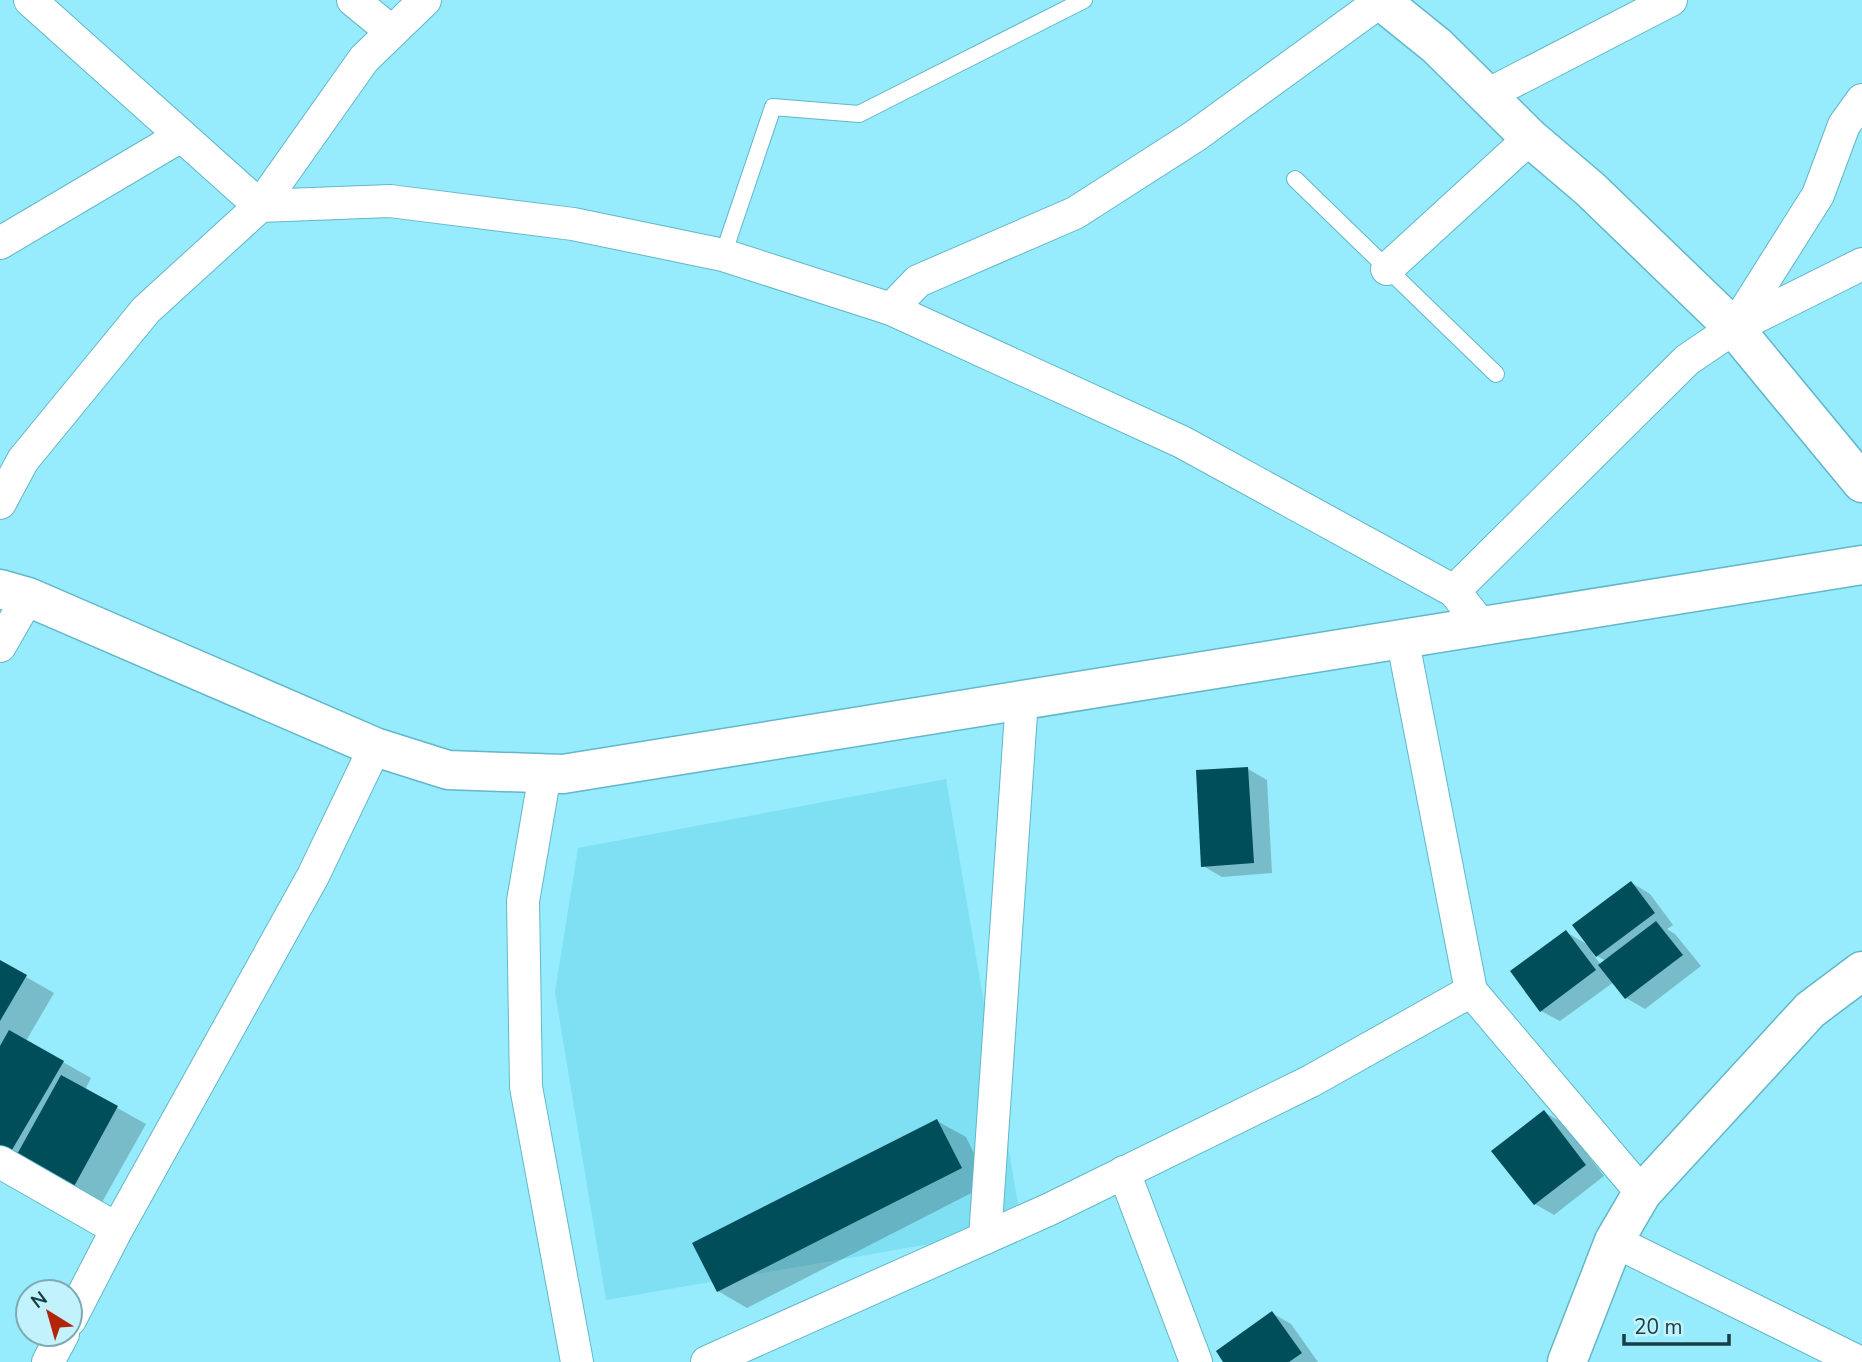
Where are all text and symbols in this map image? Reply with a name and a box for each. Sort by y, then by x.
north arrow [14,1278,84,1348]
text: N [26,1286,53,1315]
scale bar [1624,1302,1729,1346]
text: 20 m [1634,1313,1683,1341]

